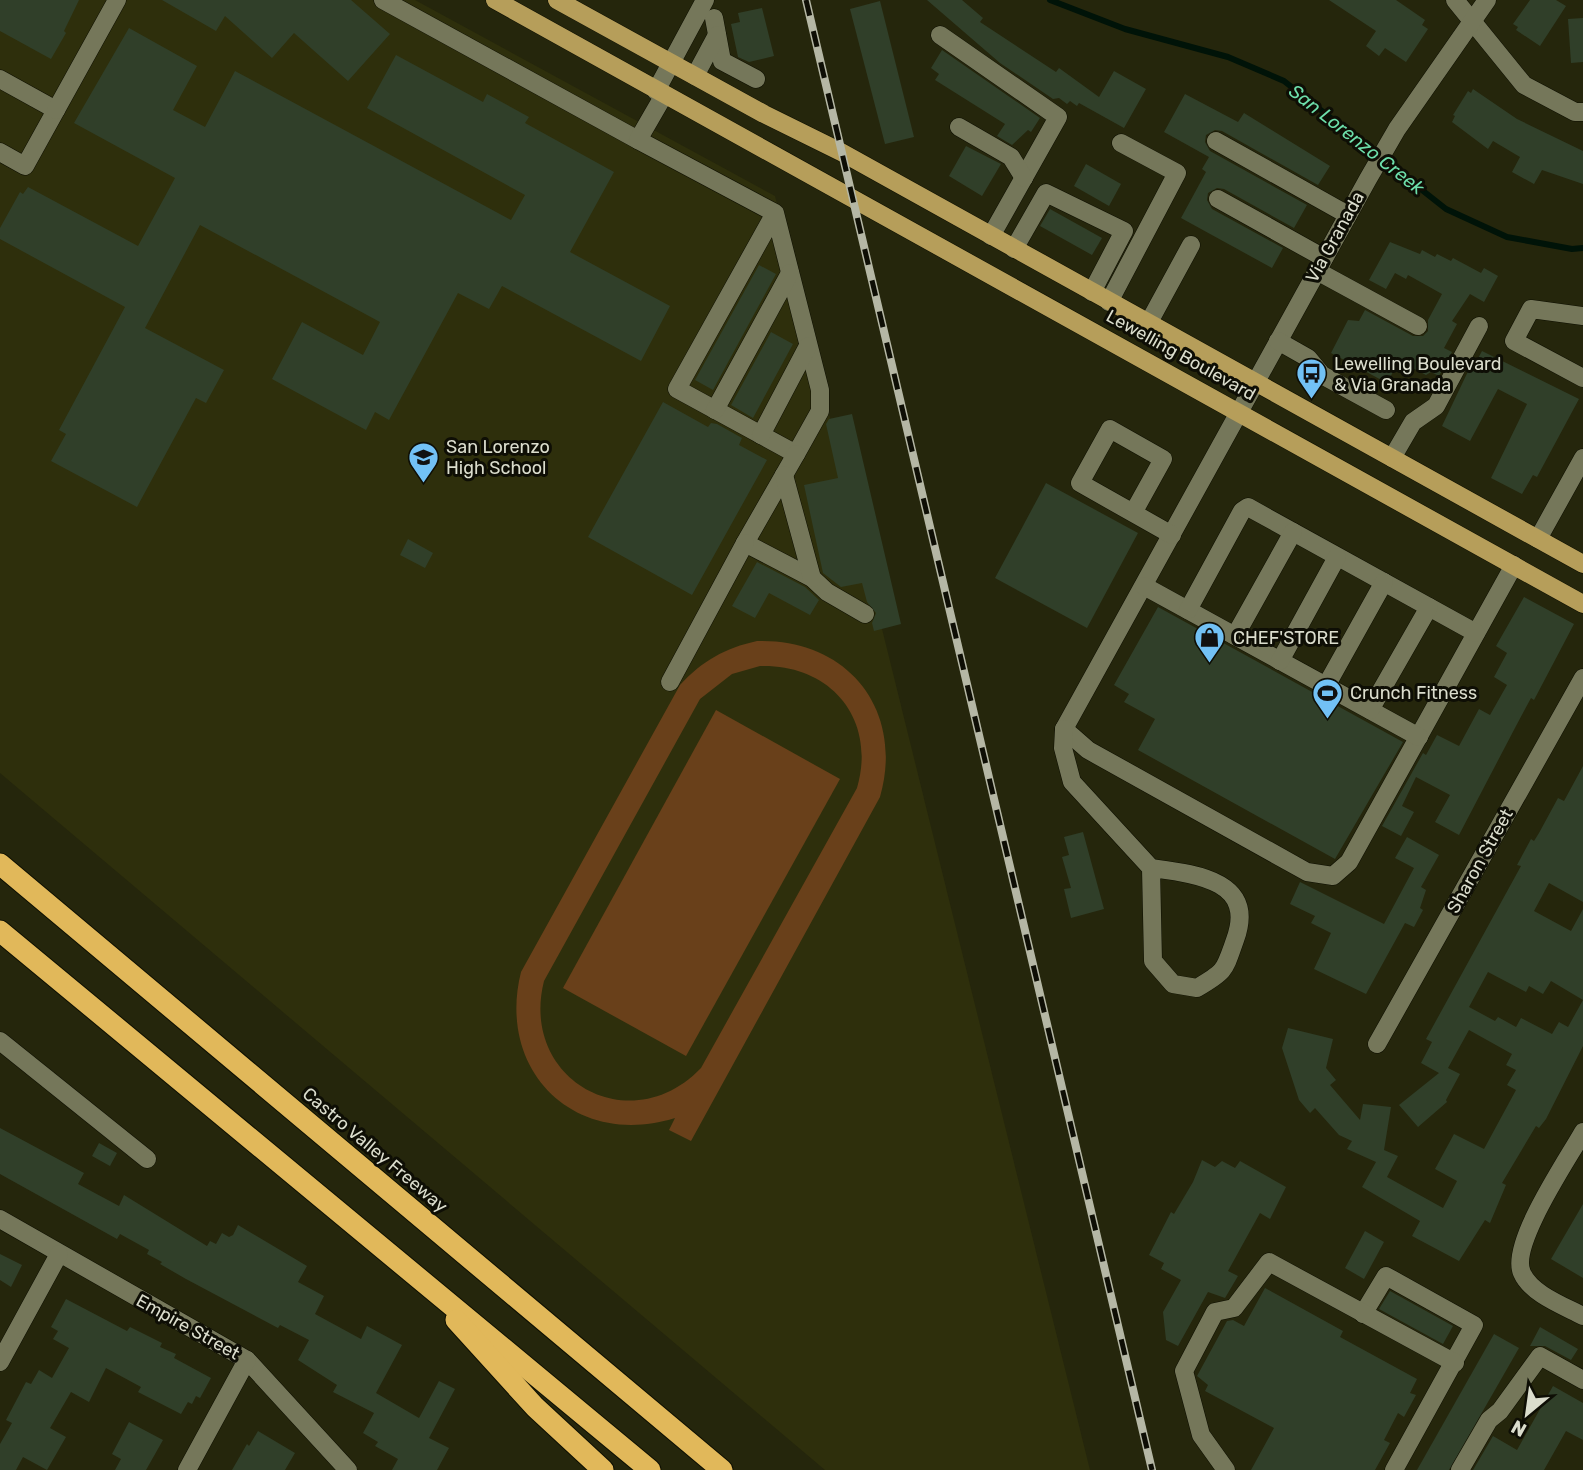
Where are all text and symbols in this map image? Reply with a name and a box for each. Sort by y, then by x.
water label: San Lorenzo Creek [1284,79,1429,200]
street label: Via Granada [1301,188,1369,286]
street label: Lewelling Boulevard [1102,305,1260,405]
place label: Lewelling Boulevard & Via Granada [1334,353,1501,396]
bus stop icon: Lewelling Boulevard & Via Granada [1294,357,1328,401]
place label: San Lorenzo High School [446,436,550,479]
school or university icon: San Lorenzo High School [406,440,440,484]
shop icon: CHEF'STORE [1193,621,1227,665]
place label: CHEF'STORE [1233,627,1339,649]
sports icon: Crunch Fitness [1310,676,1344,720]
place label: Crunch Fitness [1350,682,1477,704]
street label: Sharon Street [1442,805,1518,917]
street label: Castro Valley Freeway [298,1083,452,1217]
street label: Empire Street [132,1289,244,1365]
north arrow [1492,1379,1562,1449]
text: N [1507,1415,1531,1442]

